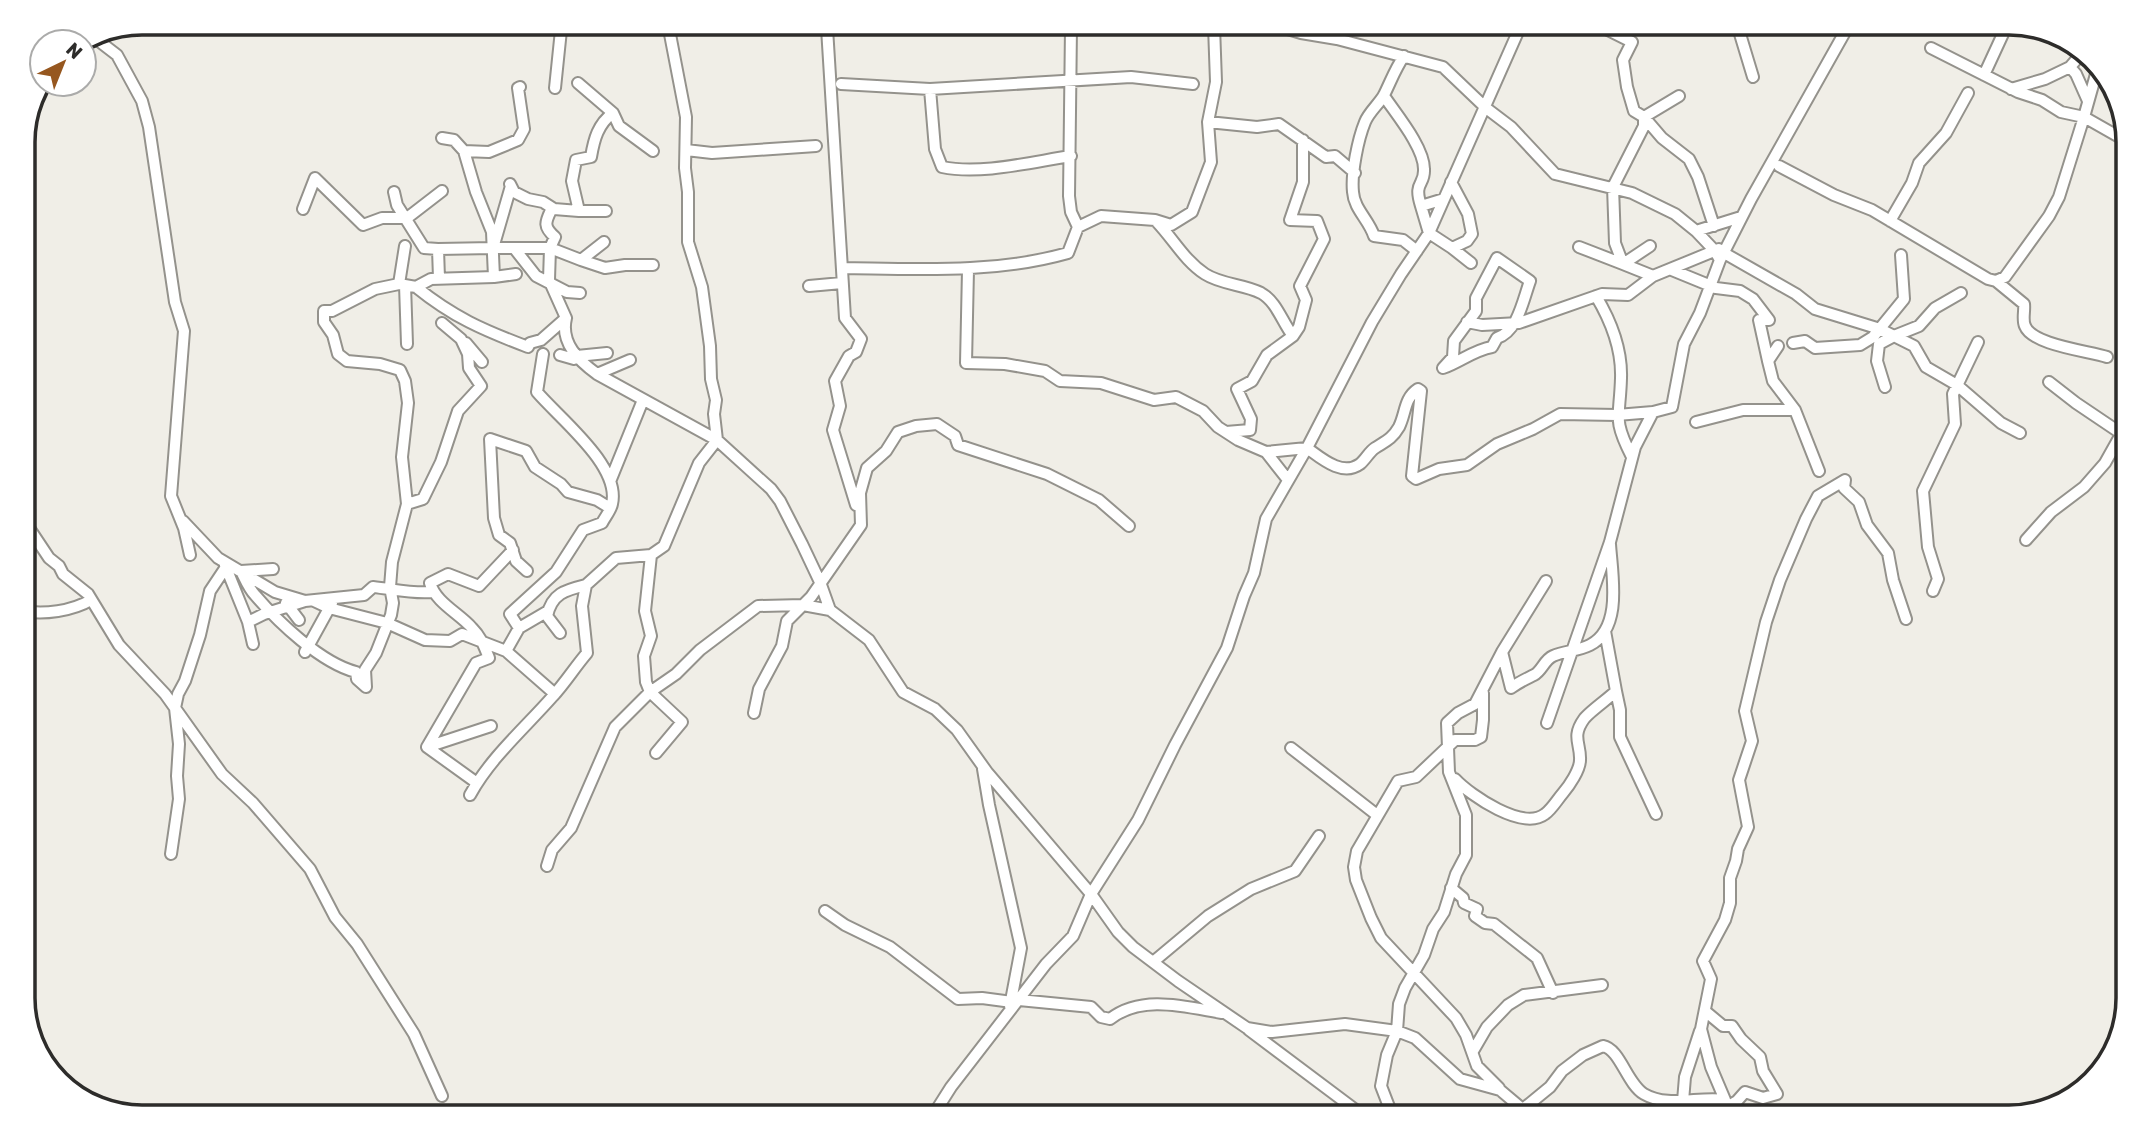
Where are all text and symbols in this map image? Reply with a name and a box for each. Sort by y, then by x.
north arrow [28,28,98,98]
text: N [61,38,87,64]

